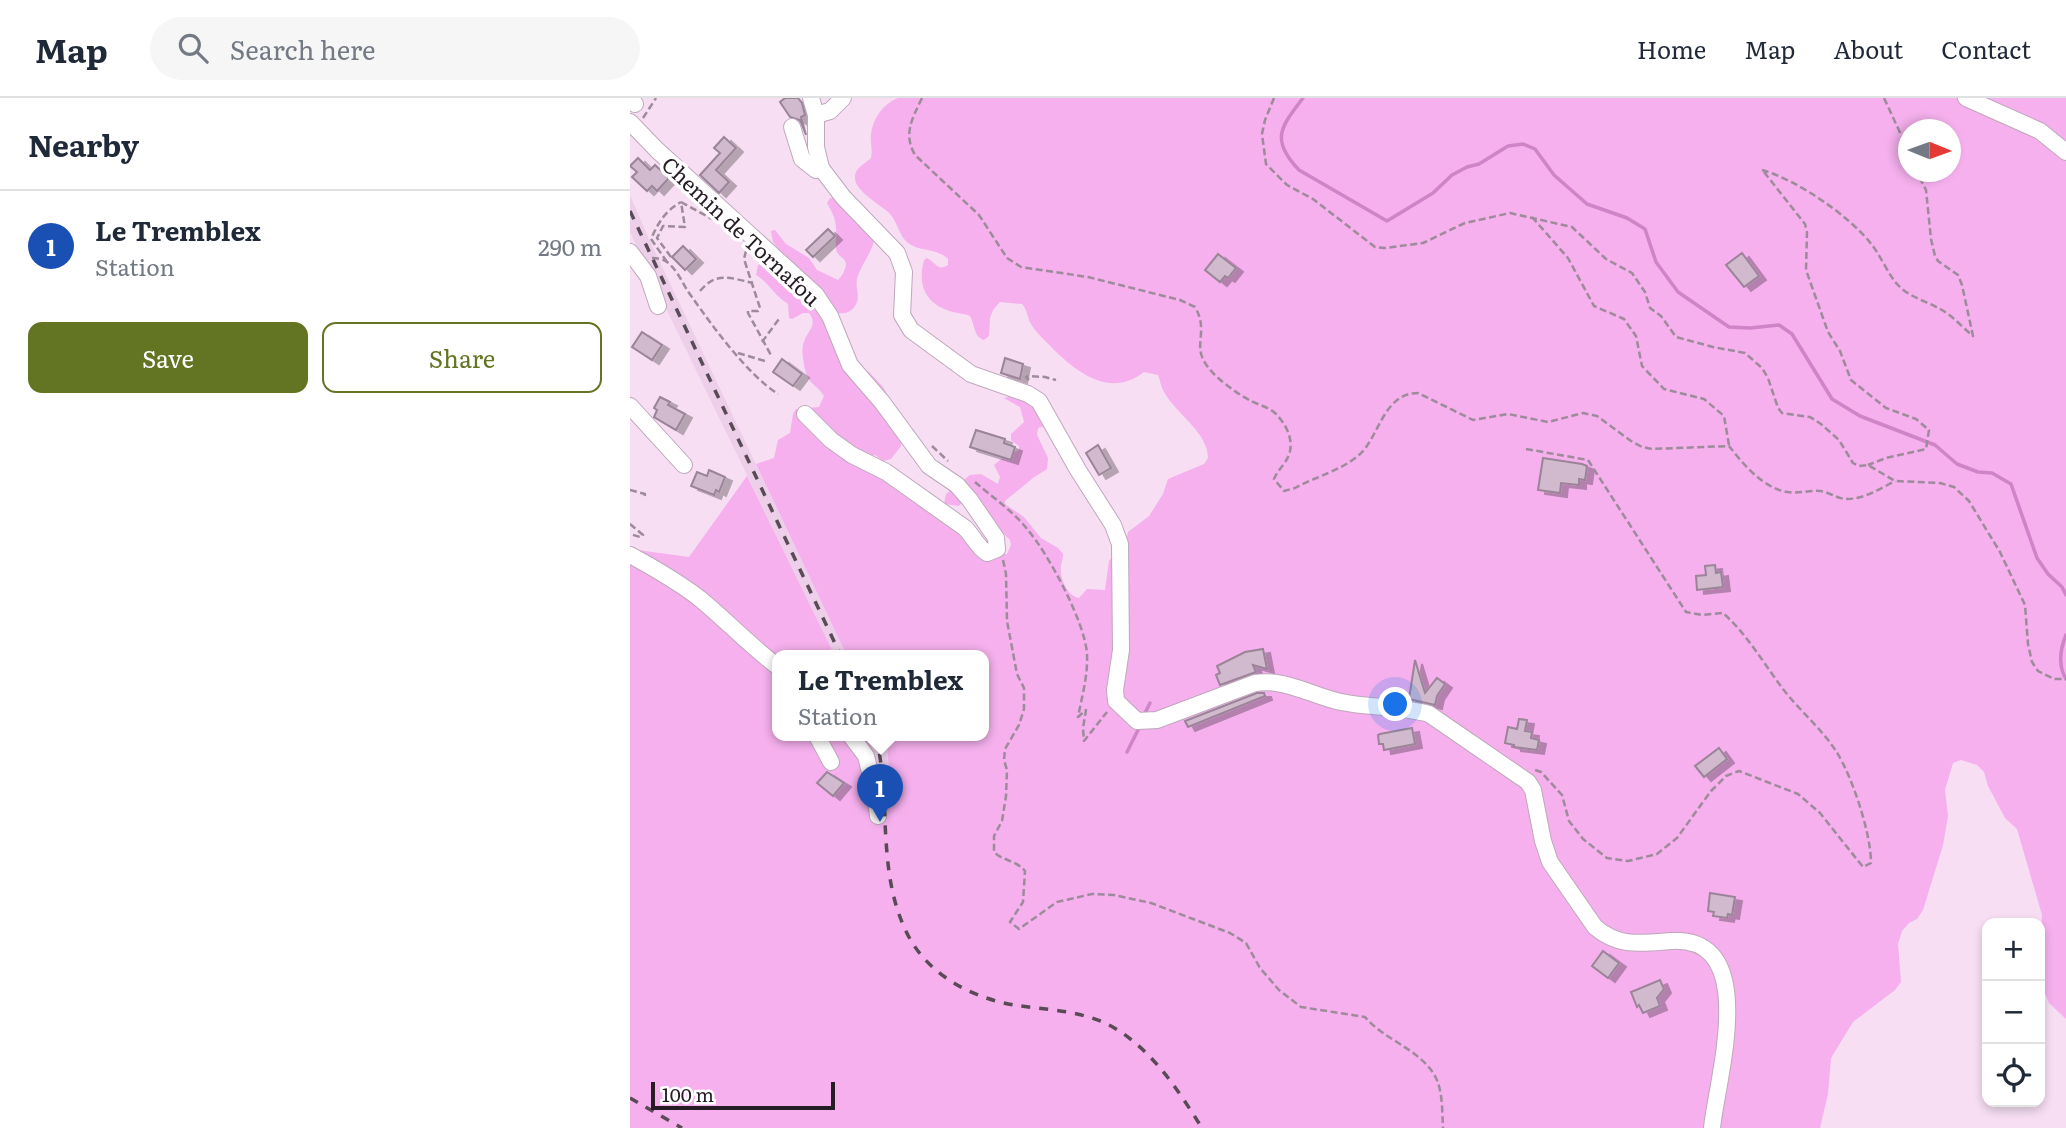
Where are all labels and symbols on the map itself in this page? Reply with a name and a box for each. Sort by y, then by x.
north arrow [1898,119,1961,182]
street label: Chemin de Tornafou [656,148,828,312]
your location [1378,687,1412,721]
pin: 1 [857,764,903,822]
scale bar [651,1079,835,1111]

